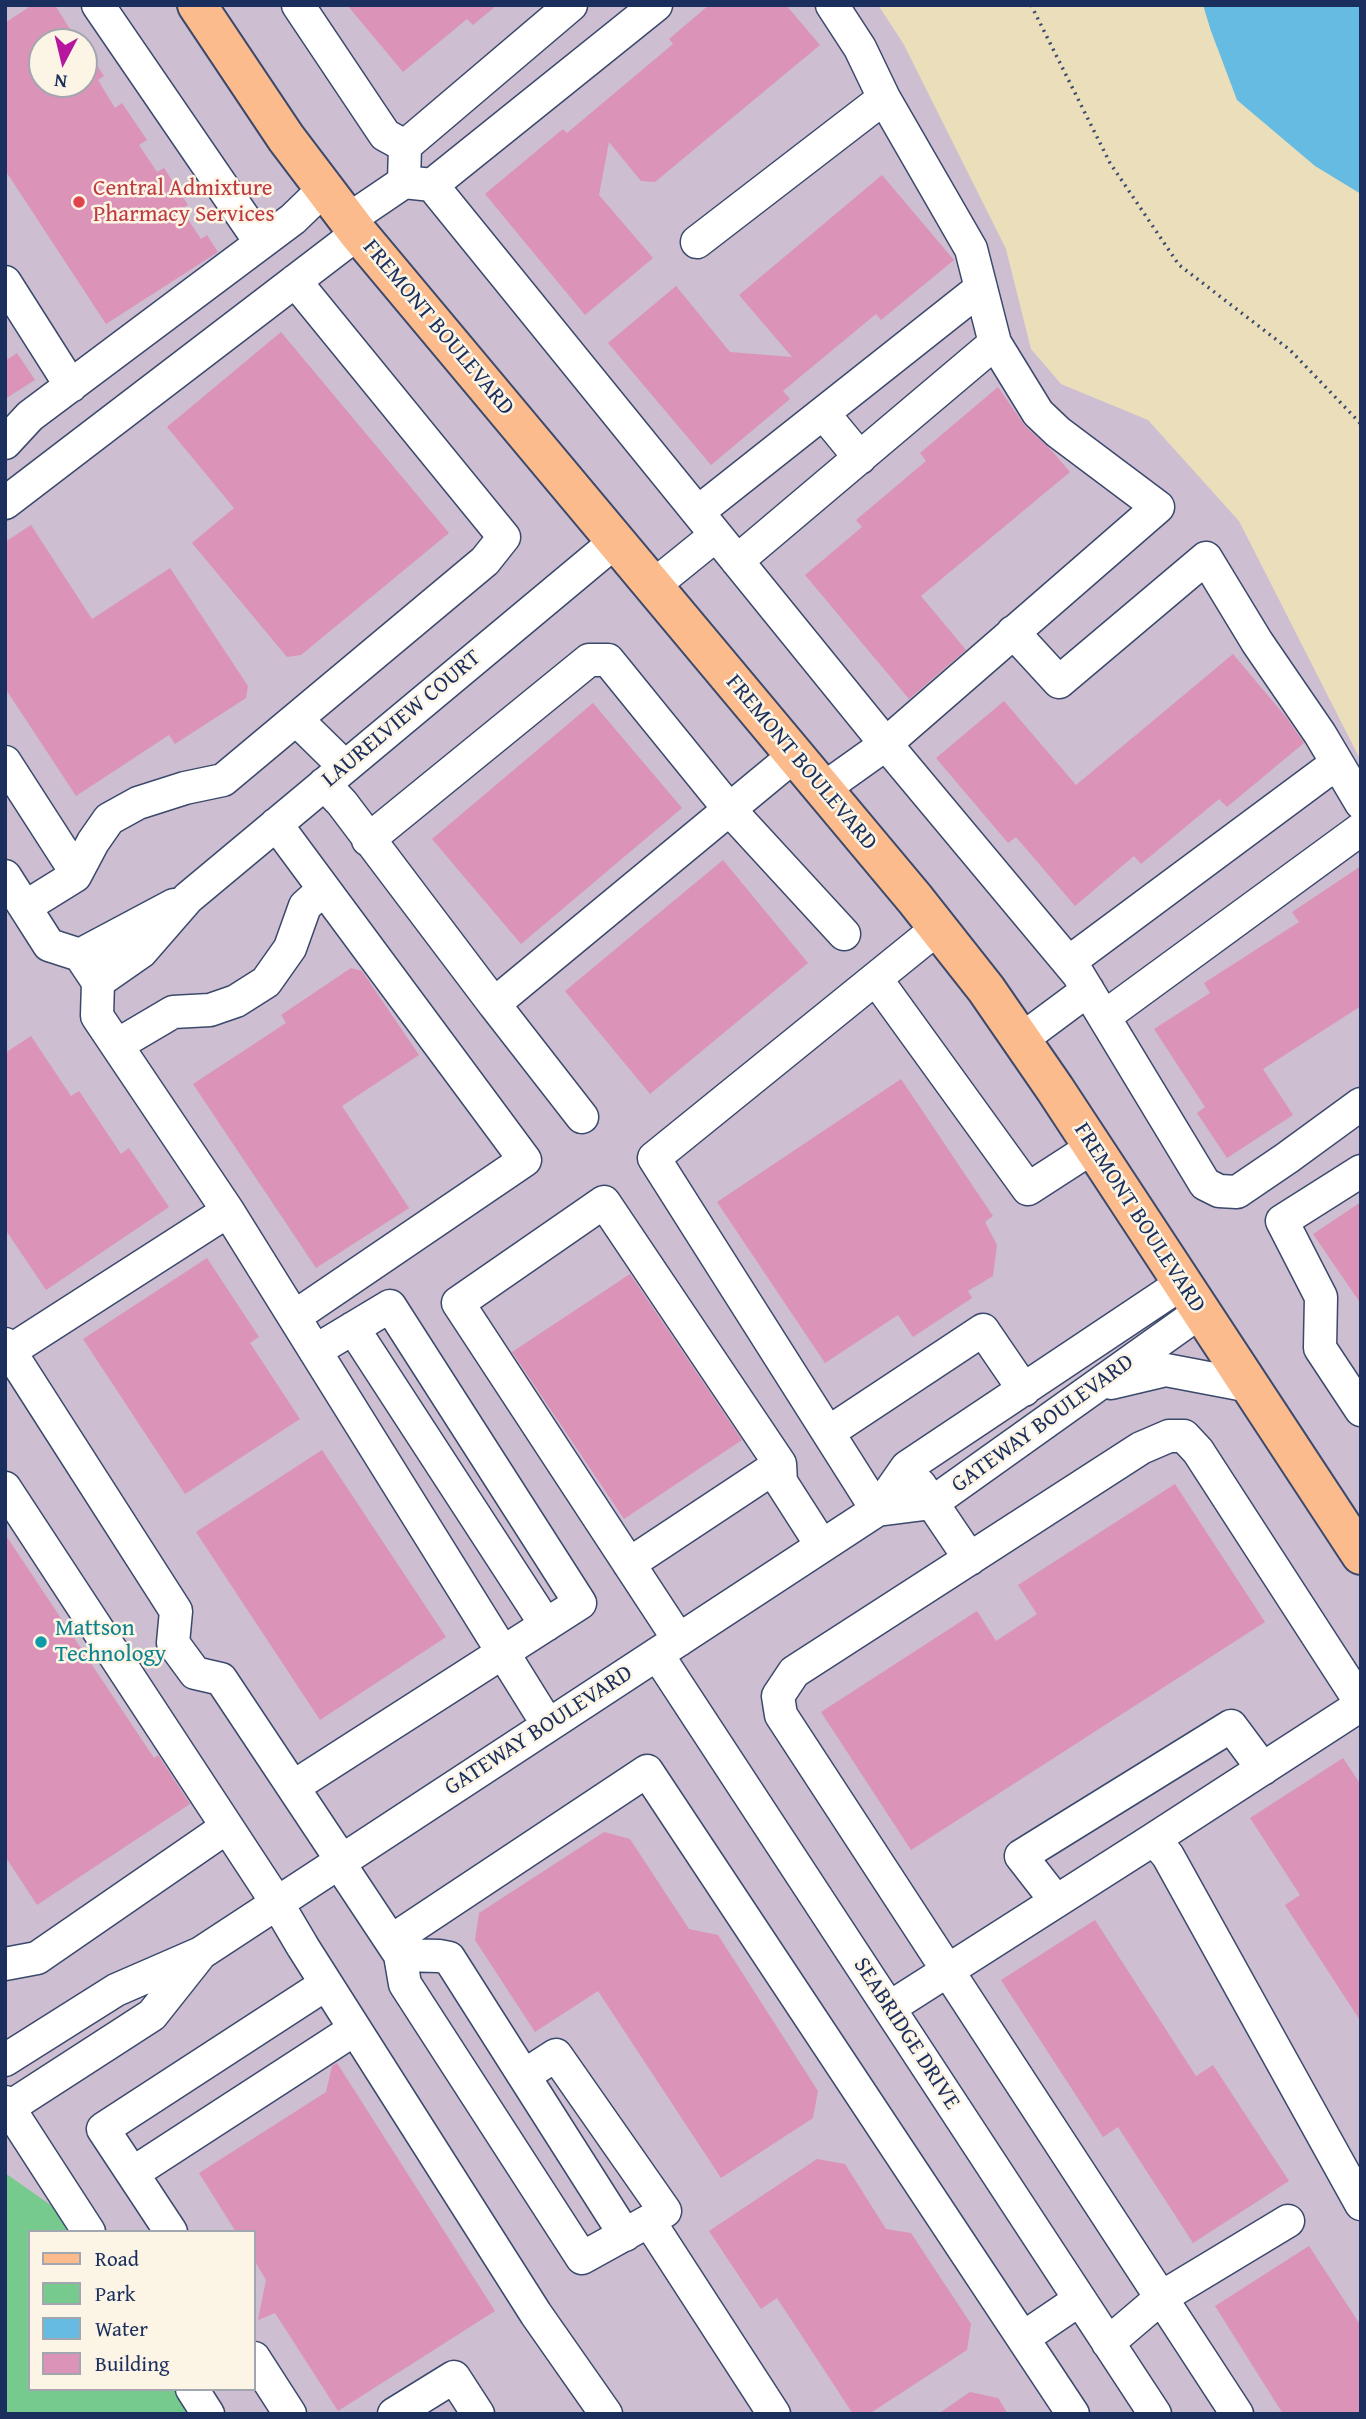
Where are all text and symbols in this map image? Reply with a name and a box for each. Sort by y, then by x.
north arrow [28,28,98,98]
text: N [53,67,69,97]
place label: Central Admixture Pharmacy Services [93,175,275,229]
marker: Central Admixture Pharmacy Services [71,194,87,210]
street label: FREMONT BOULEVARD [356,235,520,421]
street label: LAURELVIEW COURT [317,644,487,794]
street label: FREMONT BOULEVARD [719,670,883,856]
street label: FREMONT BOULEVARD [1067,1118,1211,1318]
street label: GATEWAY BOULEVARD [947,1349,1139,1499]
place label: Mattson Technology [55,1615,166,1669]
marker: Mattson Technology [33,1634,49,1650]
street label: GATEWAY BOULEVARD [440,1660,638,1802]
street label: SEABRIDGE DRIVE [847,1953,965,2115]
legend [28,2230,256,2391]
text: Road [95,2243,139,2274]
text: Park [95,2278,136,2309]
text: Water [95,2313,148,2344]
text: Building [95,2348,169,2379]

